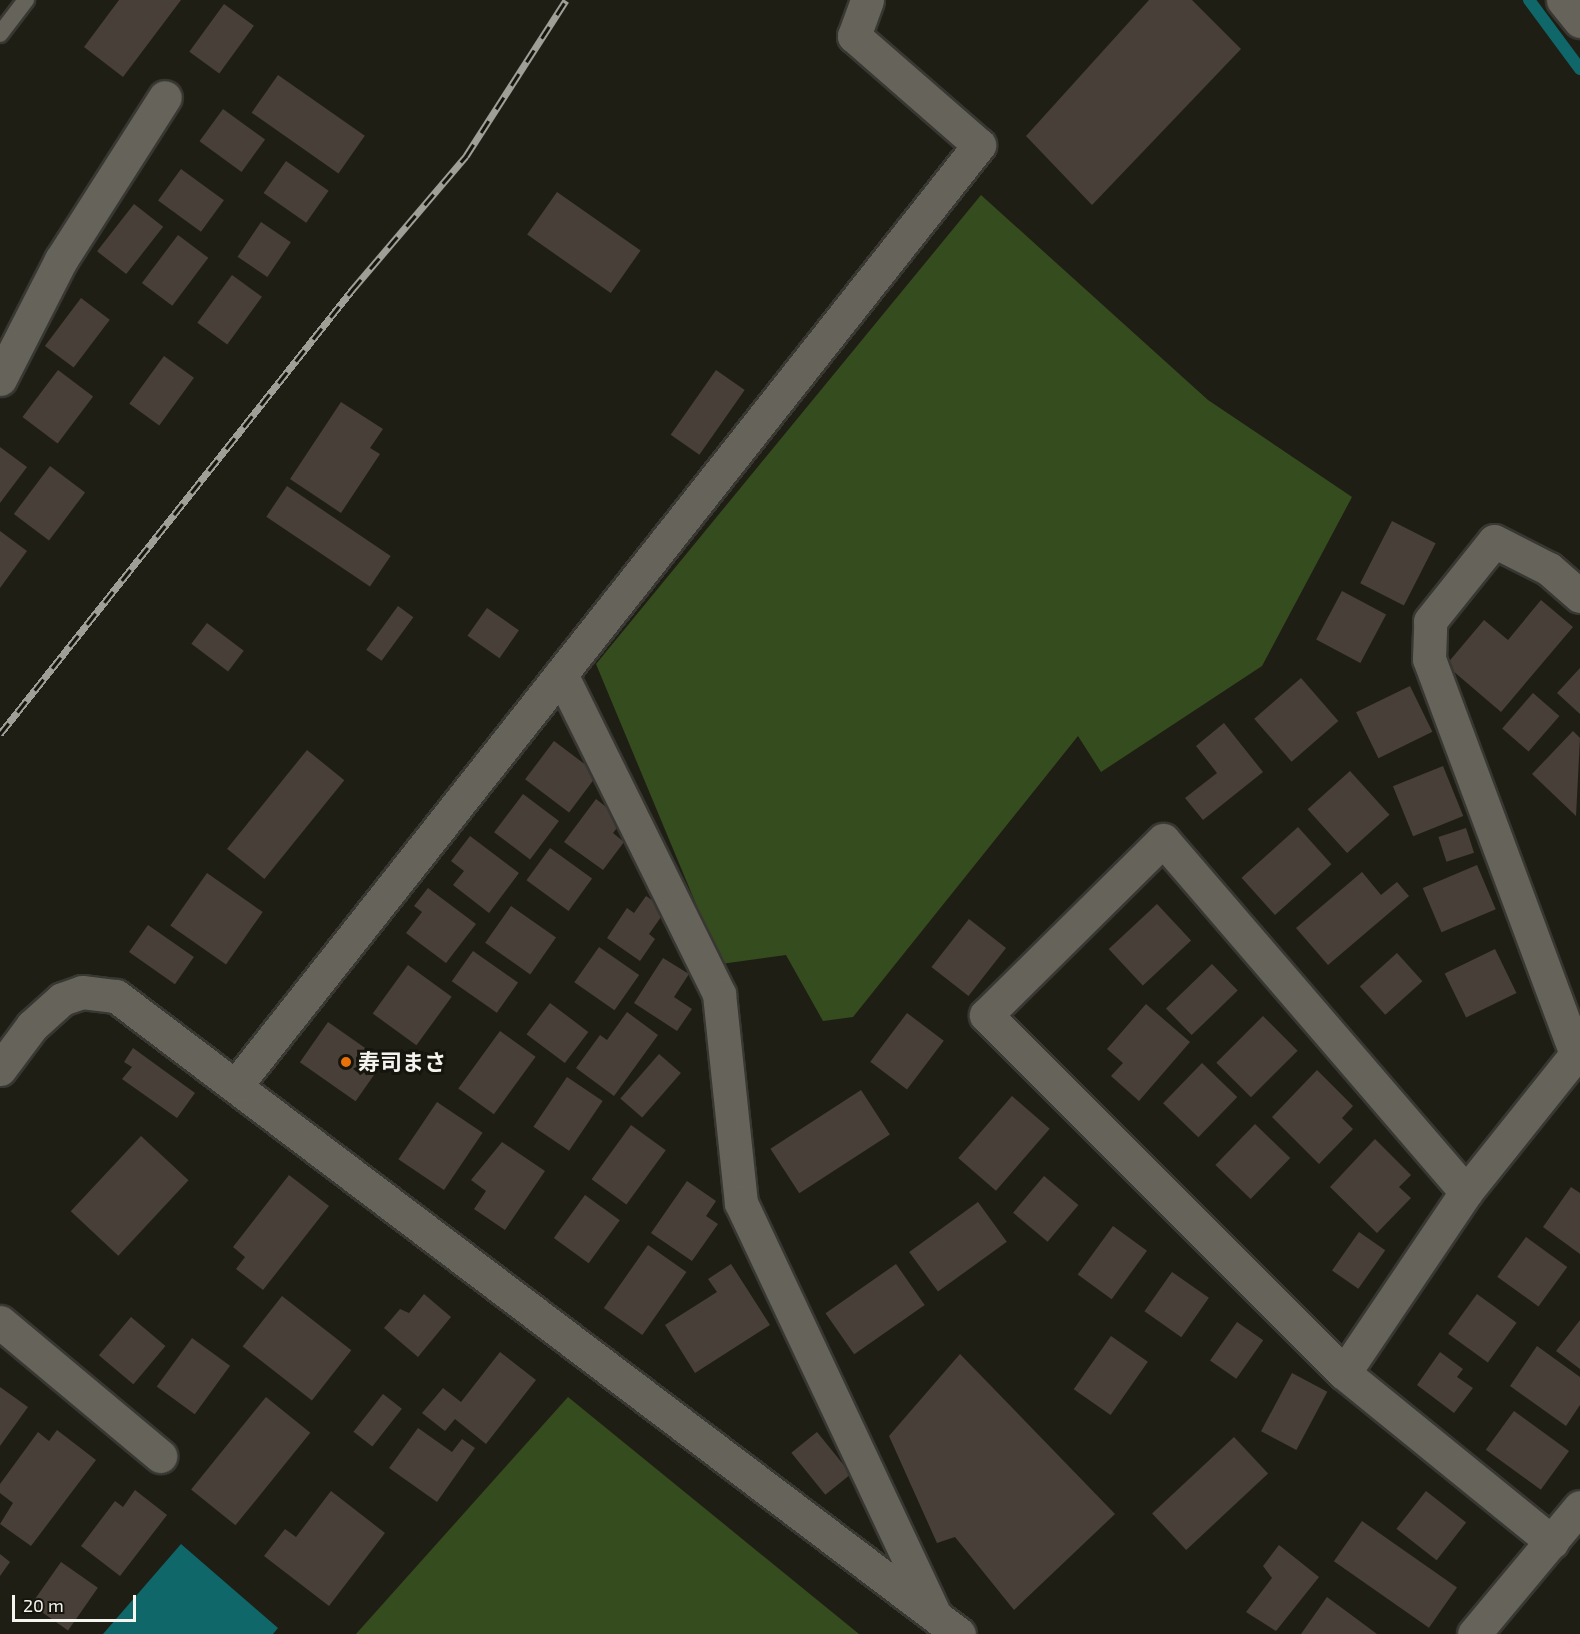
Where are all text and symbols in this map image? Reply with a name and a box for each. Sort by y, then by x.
place label: 寿司まさ [358,1049,446,1075]
marker: 寿司まさ [339,1055,353,1069]
scale bar [15,1583,140,1621]
text: 20 m [23,1594,64,1616]

